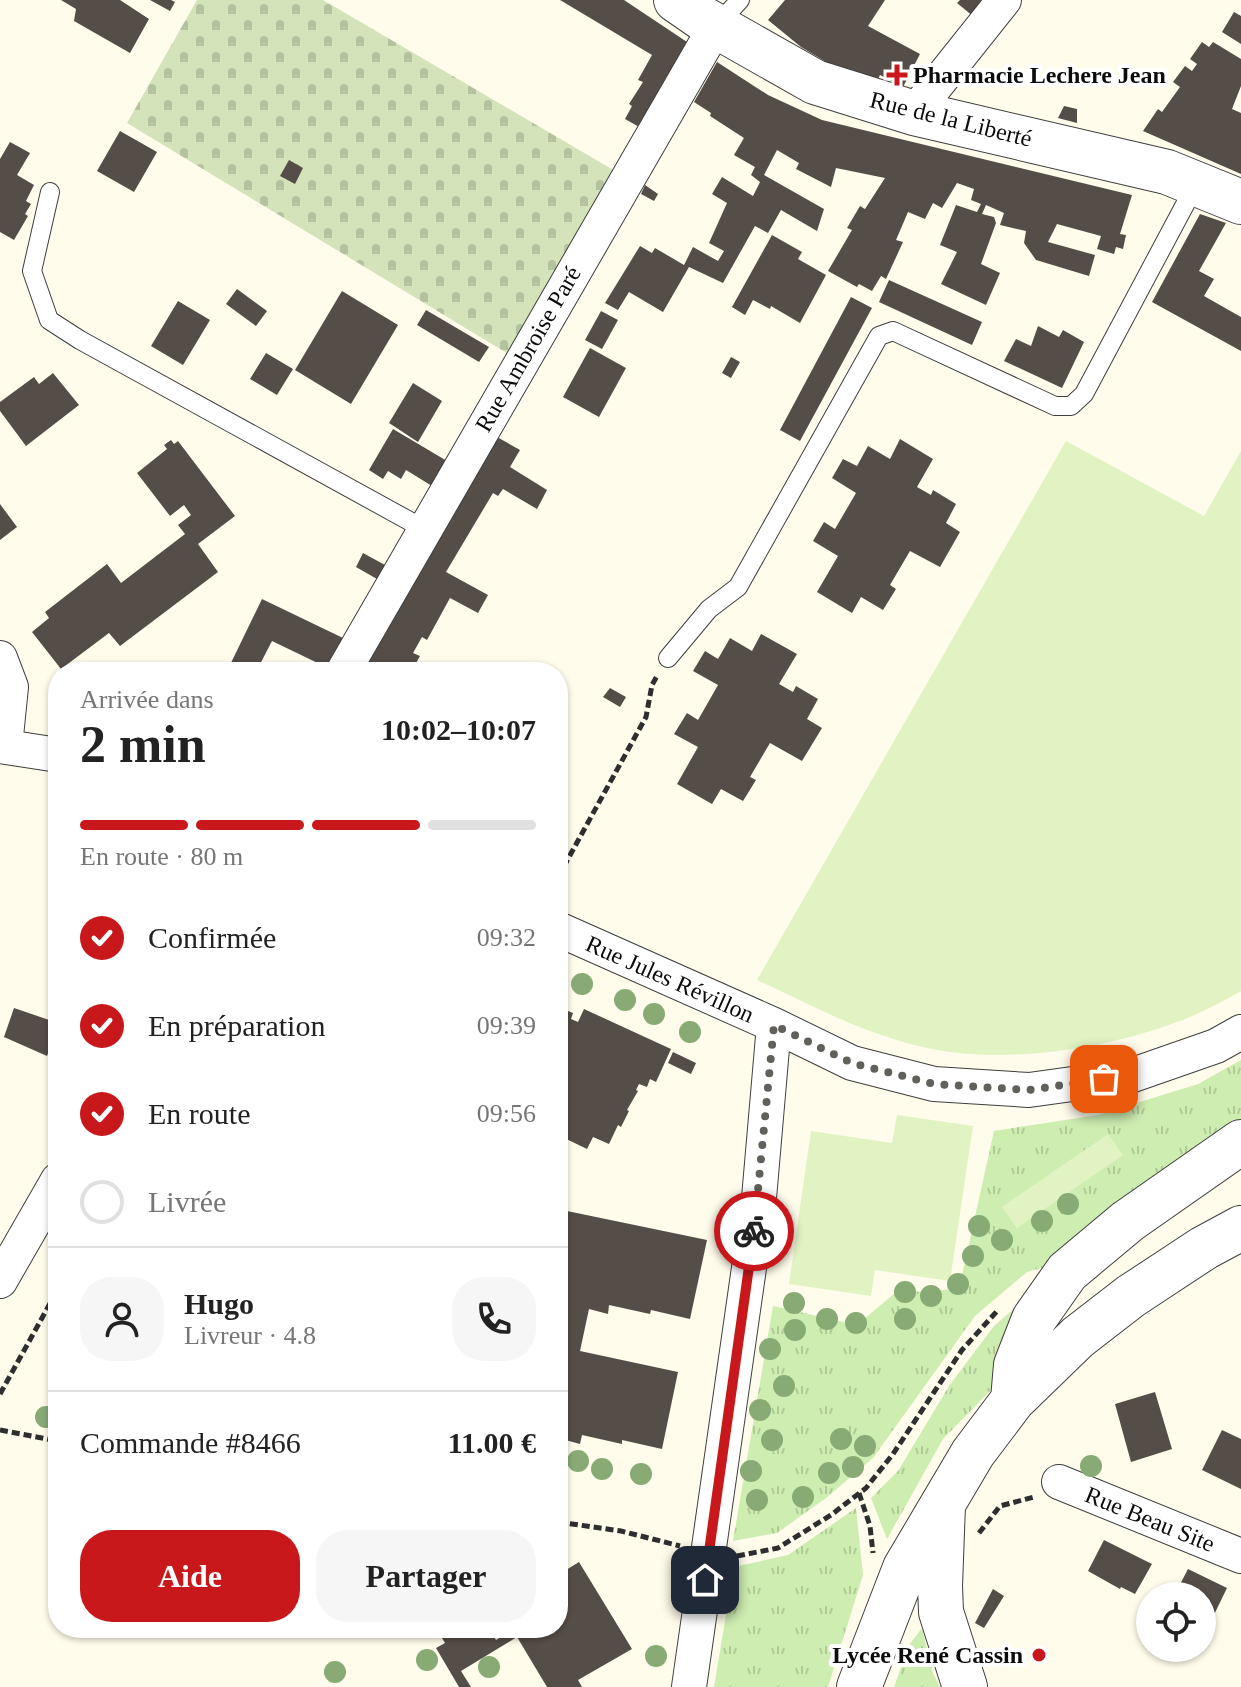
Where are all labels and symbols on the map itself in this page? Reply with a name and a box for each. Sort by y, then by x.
place label: Pharmacie Lechere Jean [913,62,1166,88]
marker: Pharmacie Lechere Jean [888,66,906,84]
street label: Rue de la Liberté [867,86,1035,152]
street label: Rue Ambroise Paré [470,262,586,436]
street label: Rue Jules Révillon [582,930,758,1028]
pin [1070,1045,1138,1113]
courier [714,1191,794,1271]
street label: Rue Beau Site [1081,1481,1219,1557]
pin [671,1546,739,1614]
place label: Lycée René Cassin [832,1642,1023,1668]
marker: Lycée René Cassin [1030,1646,1048,1664]

